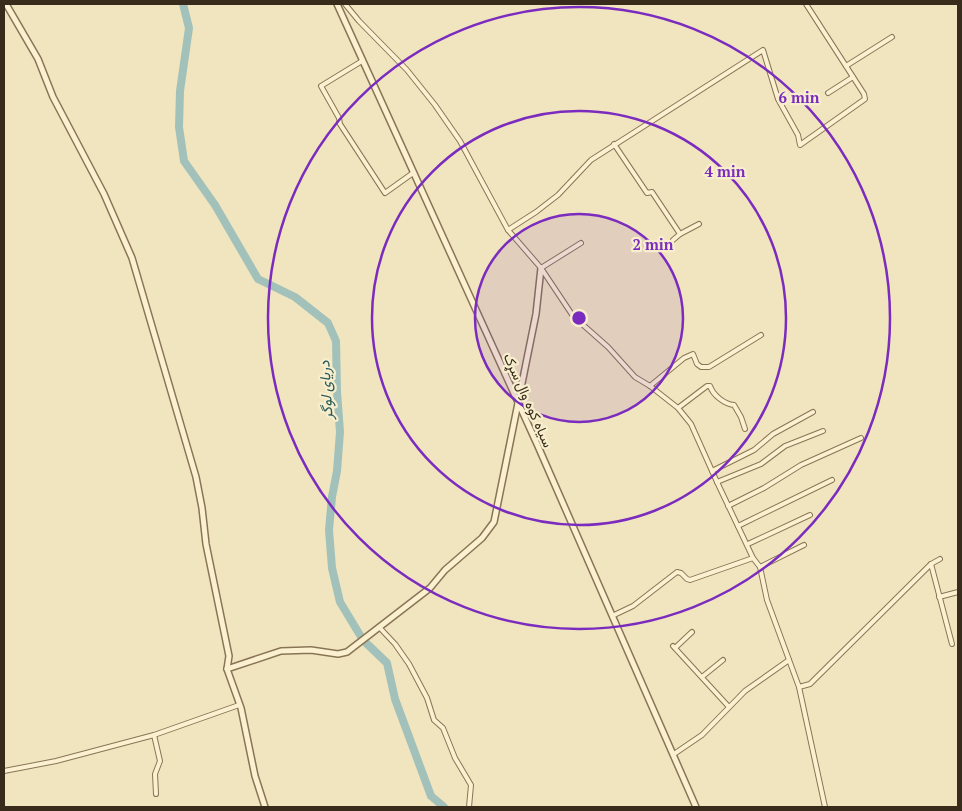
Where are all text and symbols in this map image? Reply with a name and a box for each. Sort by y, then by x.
text: 6 min [778,87,820,107]
text: 4 min [704,161,746,181]
text: 2 min [632,234,674,254]
centre of rings [570,309,588,327]
street label: سیاه کوه وال سړک [499,350,558,451]
water label: دریای لوگر [313,359,337,421]

